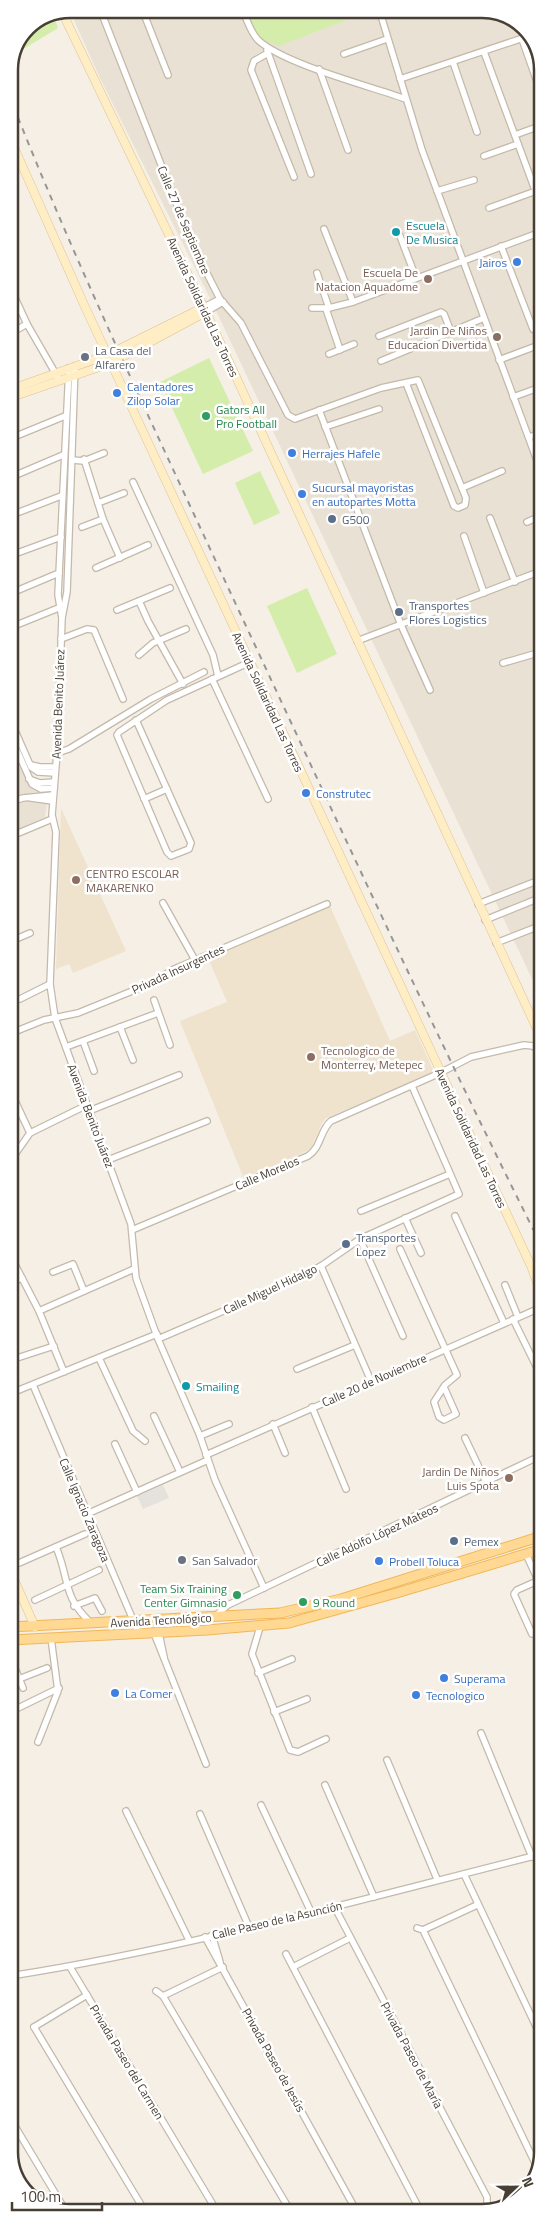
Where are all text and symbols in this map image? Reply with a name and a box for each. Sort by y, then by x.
street label: Calle 27 de Septiembre [153,163,215,277]
place label: Escuela De Musica [406,216,458,249]
marker: Escuela De Musica [390,226,402,238]
street label: Avenida Solidaridad Las Torres [162,234,244,381]
place label: Jairos [479,253,507,272]
marker: Jairos [511,256,523,268]
place label: Escuela De Natacion Aquadome [316,263,418,296]
marker: Escuela De Natacion Aquadome [422,273,434,285]
place label: Jardin De Niños Educacion Divertida [388,321,487,354]
marker: Jardin De Niños Educacion Divertida [491,331,503,343]
place label: La Casa del Alfarero [95,341,151,374]
marker: La Casa del Alfarero [79,351,91,363]
place label: Calentadores Zilop Solar [127,377,194,410]
marker: Calentadores Zilop Solar [111,387,123,399]
place label: Gators All Pro Football [216,400,277,433]
marker: Gators All Pro Football [200,410,212,422]
place label: Herrajes Hafele [302,444,380,463]
marker: Herrajes Hafele [286,447,298,459]
place label: Sucursal mayoristas en autopartes Motta [312,478,416,511]
marker: Sucursal mayoristas en autopartes Motta [296,488,308,500]
place label: G500 [342,510,370,529]
marker: G500 [326,513,338,525]
place label: Transportes Flores Logistics [409,596,487,629]
marker: Transportes Flores Logistics [393,606,405,618]
street label: Avenida Solidaridad Las Torres [227,629,309,776]
street label: Avenida Benito Juárez [47,649,69,759]
place label: Construtec [316,784,371,803]
marker: Construtec [300,787,312,799]
place label: CENTRO ESCOLAR MAKARENKO [86,864,179,897]
marker: CENTRO ESCOLAR MAKARENKO [70,874,82,886]
street label: Privada Insurgentes [128,939,228,999]
place label: Tecnologico de Monterrey, Metepec [321,1041,423,1074]
marker: Tecnologico de Monterrey, Metepec [305,1051,317,1063]
street label: Avenida Benito Juárez [62,1061,120,1171]
street label: Avenida Solidaridad Las Torres [430,1065,512,1212]
street label: Calle Morelos [232,1151,302,1195]
place label: Transportes Lopez [356,1228,417,1261]
marker: Transportes Lopez [340,1238,352,1250]
street label: Calle Miguel Hidalgo [220,1259,320,1319]
street label: Calle 20 de Noviembre [318,1348,430,1412]
place label: Smailing [196,1377,239,1396]
marker: Smailing [180,1380,192,1392]
street label: Calle Ignacio Zaragoza [54,1455,116,1565]
place label: Jardin De Niños Luis Spota [422,1462,499,1495]
marker: Jardin De Niños Luis Spota [503,1472,515,1484]
street label: Calle Adolfo López Mateos [313,1498,442,1572]
place label: Pemex [464,1532,499,1551]
marker: Pemex [448,1535,460,1547]
place label: San Salvador [192,1551,257,1570]
place label: Probell Toluca [389,1552,459,1571]
marker: San Salvador [176,1554,188,1566]
marker: Probell Toluca [373,1555,385,1567]
place label: Team Six Training Center Gimnasio [140,1579,227,1612]
marker: Team Six Training Center Gimnasio [231,1589,243,1601]
place label: 9 Round [313,1593,355,1612]
marker: 9 Round [297,1596,309,1608]
street label: Avenida Tecnológico [110,1608,212,1632]
place label: Superama [454,1669,505,1688]
marker: Superama [438,1672,450,1684]
place label: La Comer [125,1684,172,1703]
place label: Tecnologico [426,1686,485,1705]
marker: La Comer [109,1687,121,1699]
marker: Tecnologico [410,1689,422,1701]
street label: Calle Paseo de la Asunción [210,1896,344,1944]
street label: Privada Paseo de María [376,1998,448,2112]
street label: Privada Paseo del Carmen [85,2001,169,2123]
street label: Privada Paseo de Jesús [237,2005,311,2116]
north arrow [491,2162,541,2212]
text: N [517,2174,540,2190]
scale bar [12,2180,102,2212]
text: 100 m [20,2185,61,2208]

